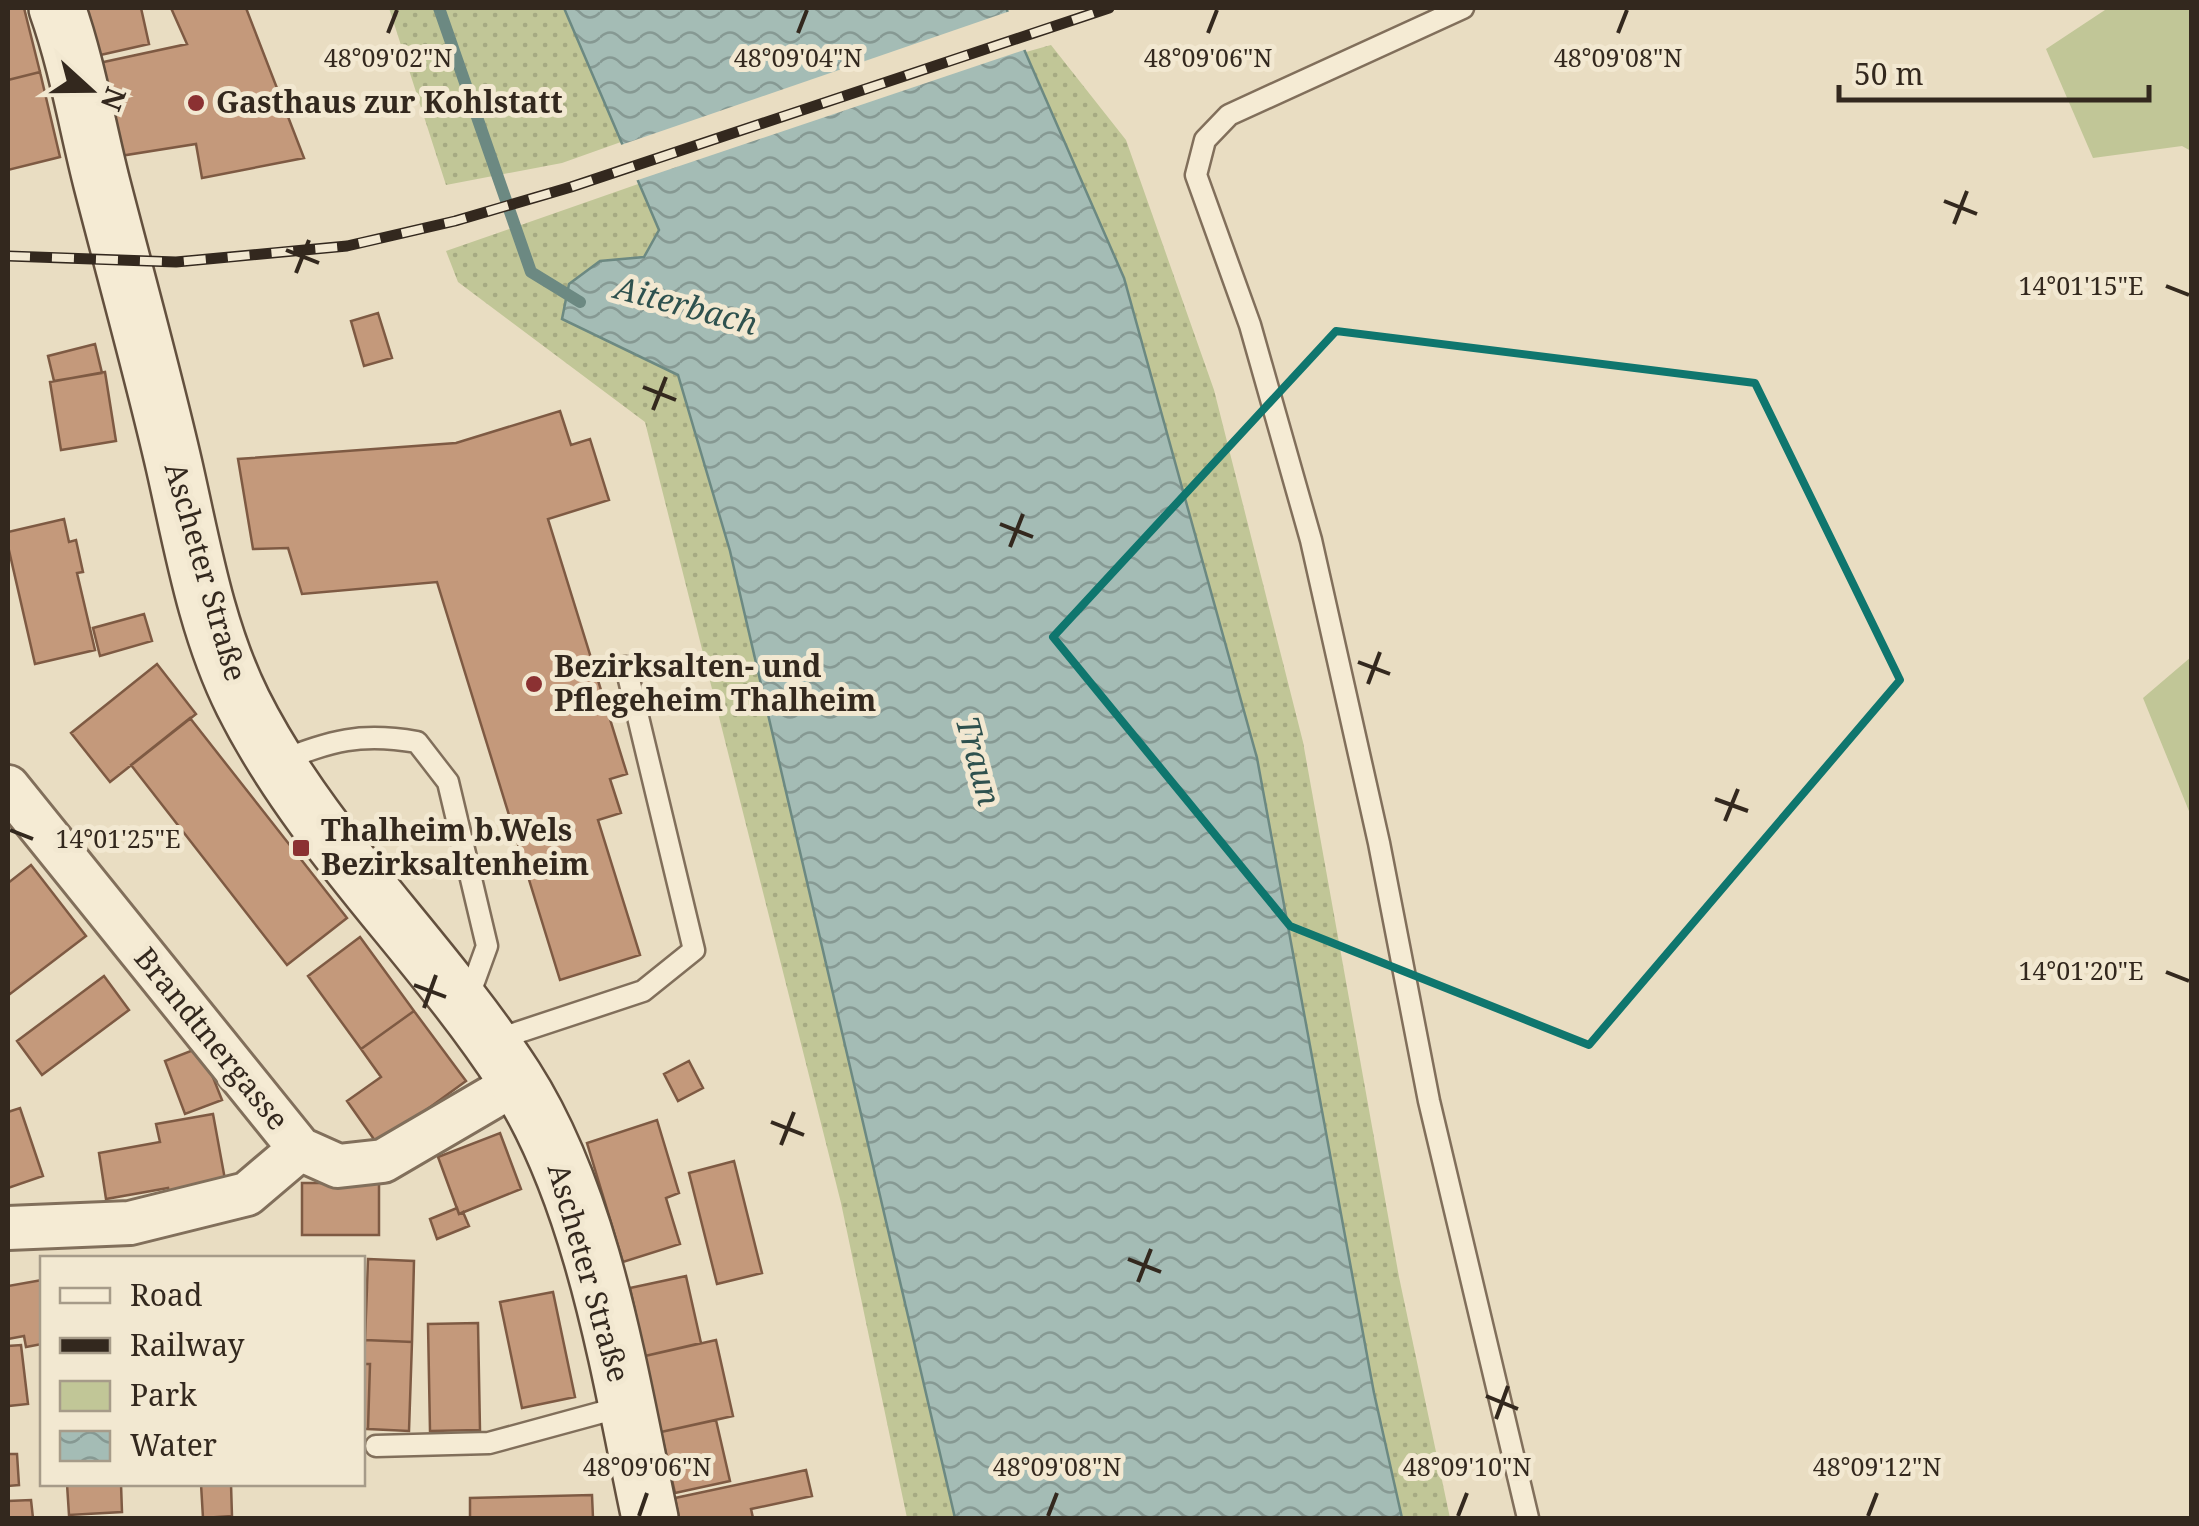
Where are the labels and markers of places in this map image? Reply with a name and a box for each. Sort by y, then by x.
place label: Gasthaus zur Kohlstatt [216,81,563,122]
marker: Gasthaus zur Kohlstatt [185,92,207,114]
place label: Bezirksalten- und Pflegeheim Thalheim [554,645,876,720]
marker: Bezirksalten- und Pflegeheim Thalheim [523,673,545,695]
place label: Thalheim b.Wels Bezirksaltenheim [321,809,589,884]
marker: Thalheim b.Wels Bezirksaltenheim [290,837,312,859]

